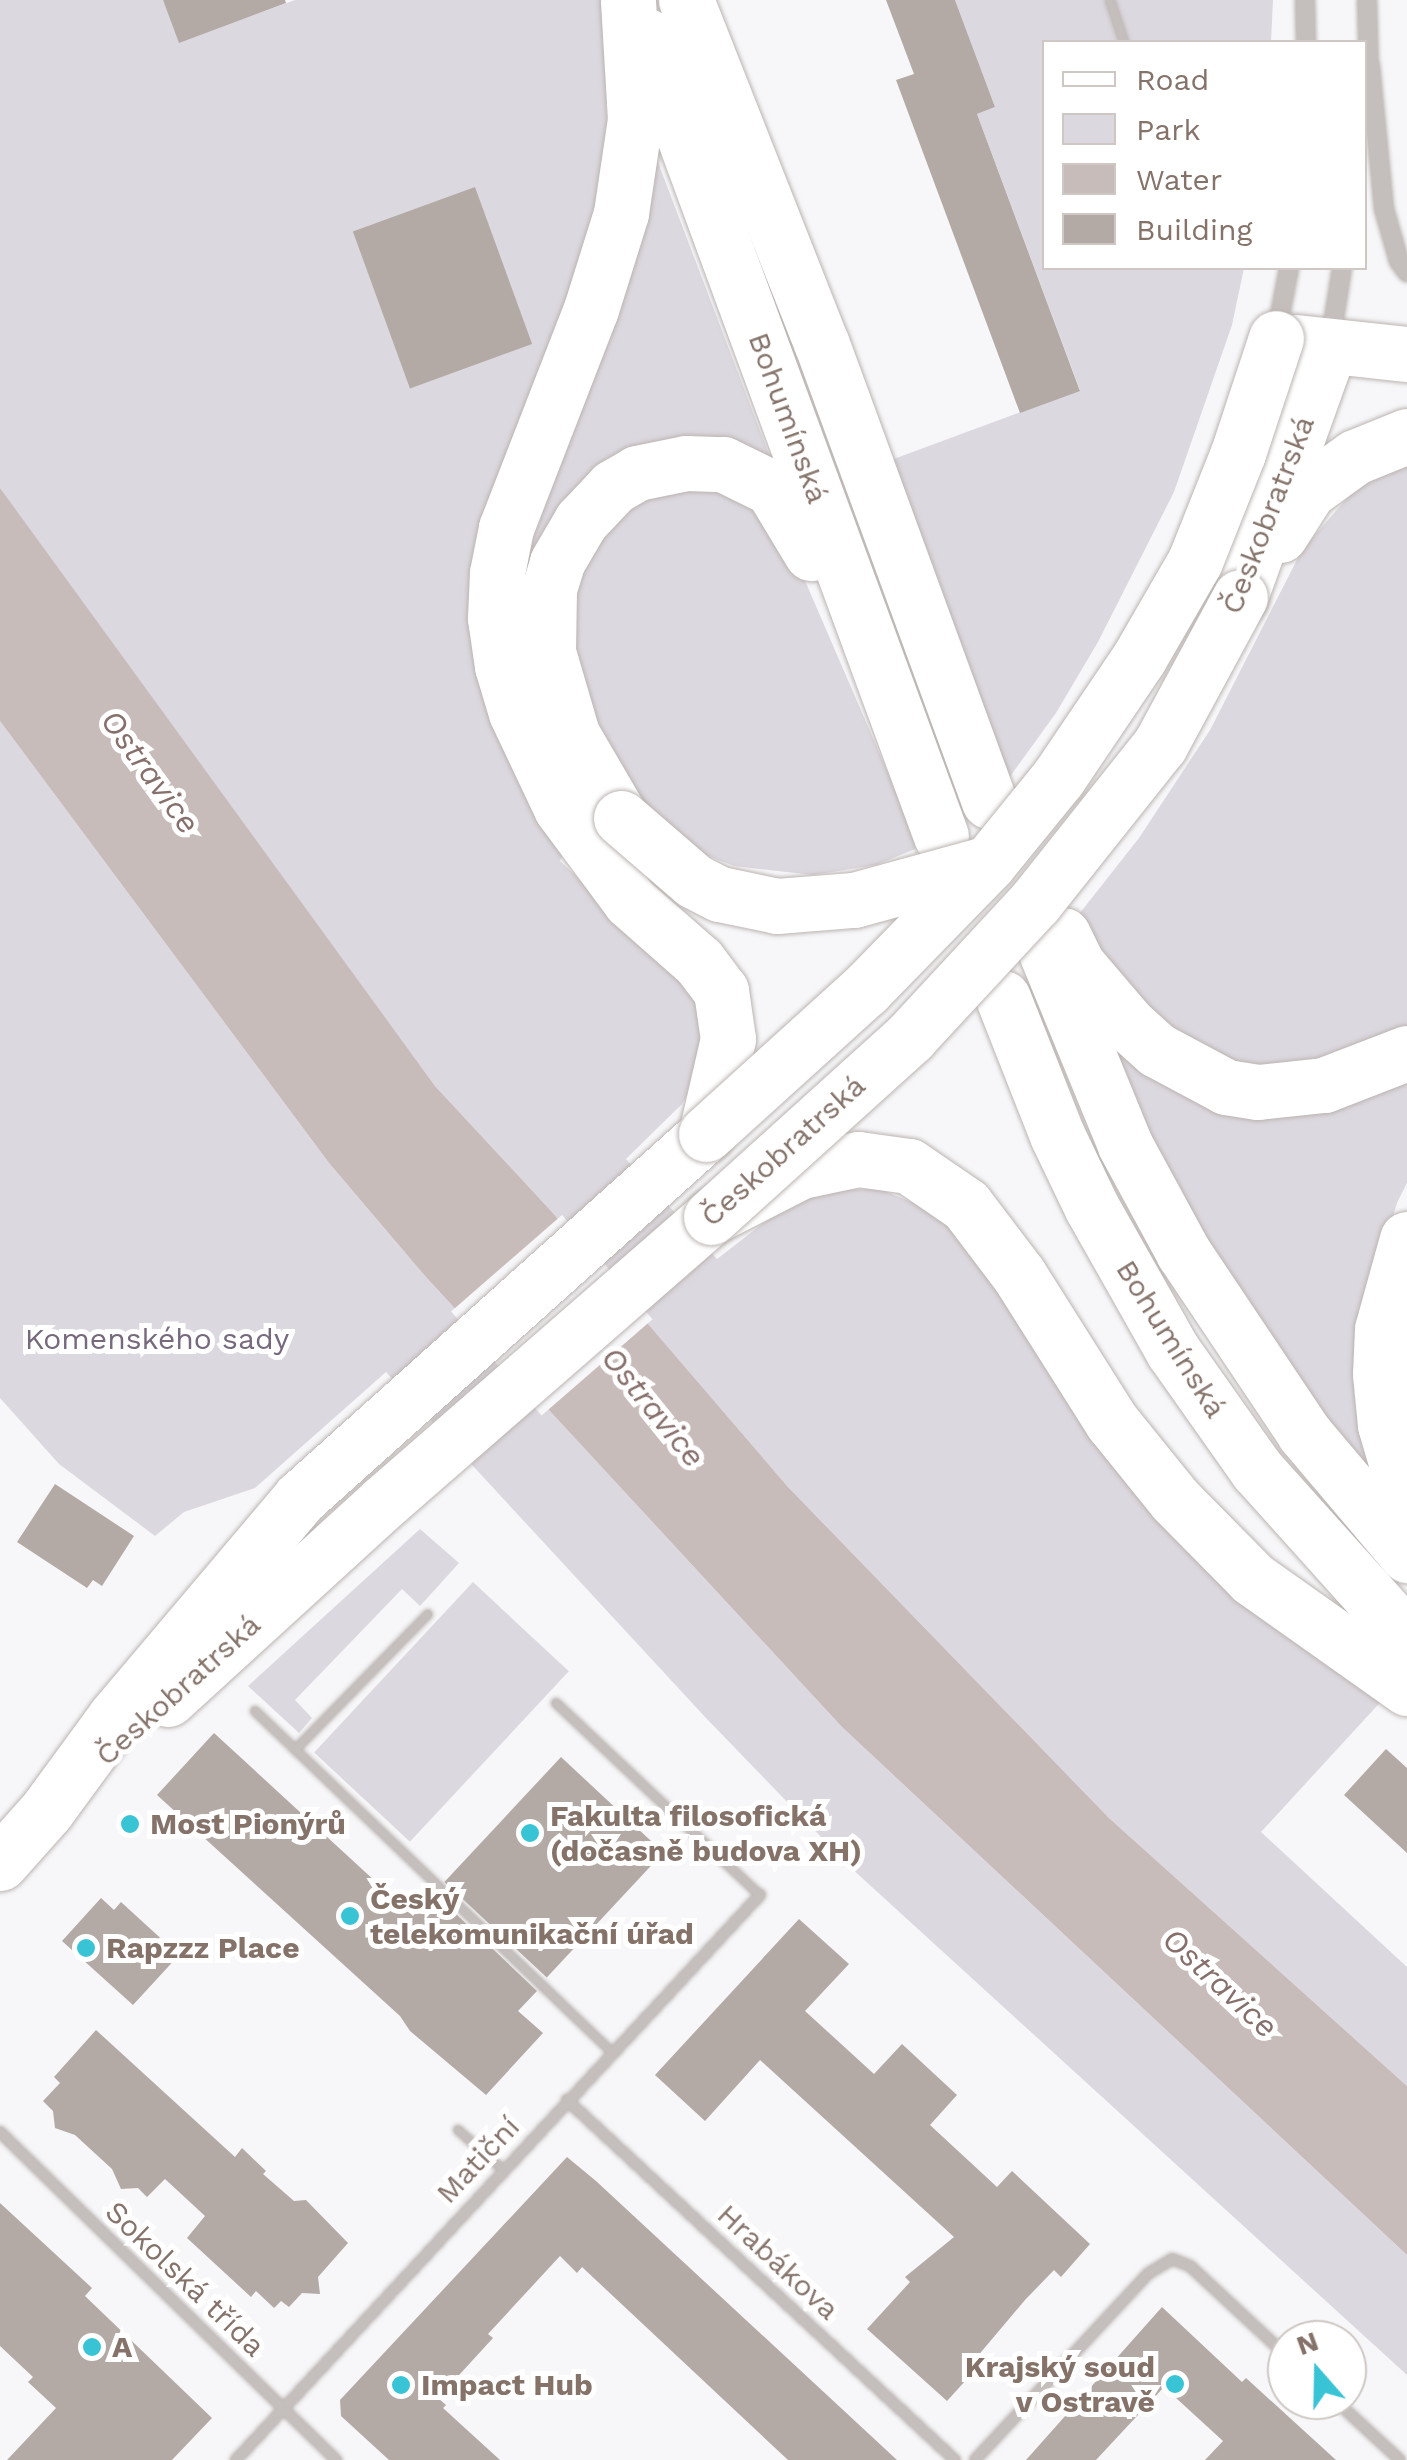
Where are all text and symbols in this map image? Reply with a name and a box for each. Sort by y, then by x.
legend [1042,40,1367,270]
text: Road [1136,62,1209,97]
text: Park [1136,112,1201,147]
text: Water [1136,162,1222,197]
text: Building [1136,212,1253,247]
street label: Bohumínská [740,328,836,508]
street label: Českobratrská [1214,411,1322,619]
water label: Ostravice [92,703,208,841]
street label: Českobratrská [693,1068,873,1234]
street label: Bohumínská [1108,1253,1234,1425]
park label: Komenského sady [25,1321,289,1357]
water label: Ostravice [593,1339,713,1475]
street label: Českobratrská [88,1607,268,1773]
place label: Fakulta filosofická (dočasně budova XH) [550,1798,862,1868]
place label: Most Pionýrů [150,1806,346,1842]
marker: Most Pionýrů [119,1813,141,1835]
marker: Fakulta filosofická (dočasně budova XH) [519,1822,541,1844]
place label: Český telekomunikační úřad [370,1881,694,1952]
marker: Český telekomunikační úřad [339,1905,361,1927]
water label: Ostravice [1154,1920,1286,2046]
place label: Rapzzz Place [106,1930,299,1966]
marker: Rapzzz Place [75,1937,97,1959]
street label: Matiční [429,2109,527,2211]
street label: Sokolská třída [97,2193,273,2365]
street label: Hrabákova [710,2197,846,2327]
north arrow [1267,2320,1367,2420]
text: N [1292,2324,1323,2362]
place label: A [112,2329,132,2365]
marker: A [81,2336,103,2358]
place label: Krajský soud v Ostravě [964,2349,1155,2420]
place label: Impact Hub [421,2367,593,2403]
marker: Krajský soud v Ostravě [1164,2373,1186,2395]
marker: Impact Hub [390,2374,412,2396]

